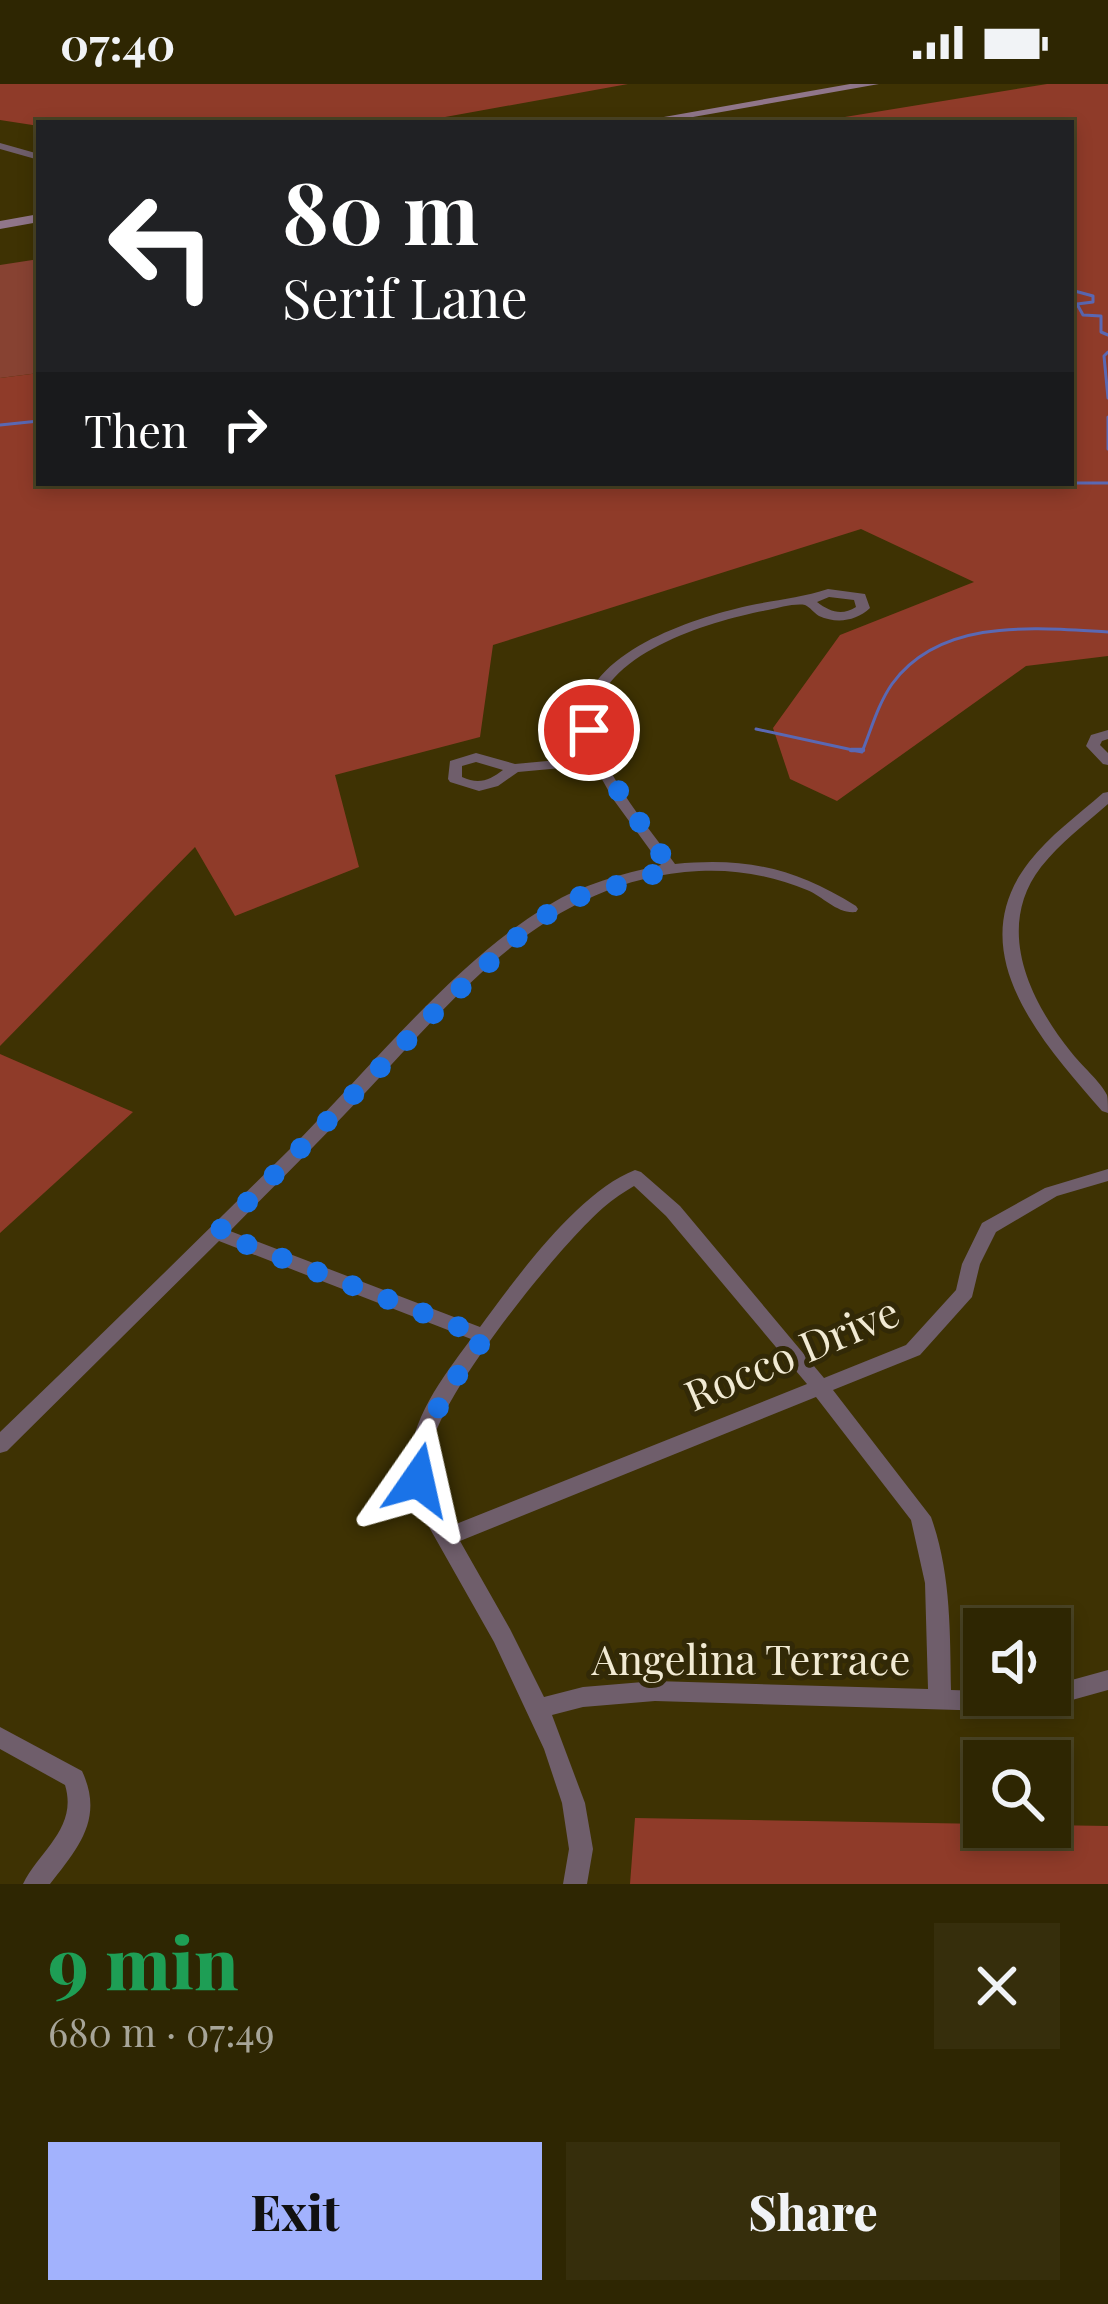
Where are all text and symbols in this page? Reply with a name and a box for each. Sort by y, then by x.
text: 07:40 [60,12,175,72]
text: 80 m [282,154,479,266]
icon: left [84,168,240,324]
text: Serif Lane [282,261,528,333]
icon: right [212,396,278,462]
text: Then [84,399,188,459]
pin [538,679,640,781]
icon: arrive [556,697,622,763]
street label: Rocco Drive [676,1282,907,1422]
position arrow [355,1417,481,1543]
map controls [963,1608,1071,1848]
button: sound [963,1608,1071,1716]
street label: Angelina Terrace [591,1630,910,1686]
button: search [963,1740,1071,1848]
text: 9 min [48,1912,239,2008]
button: close [934,1923,1060,2049]
text: 680 m · 07:49 [48,2005,275,2057]
button: Exit [48,2142,542,2280]
button: Share [566,2142,1060,2280]

